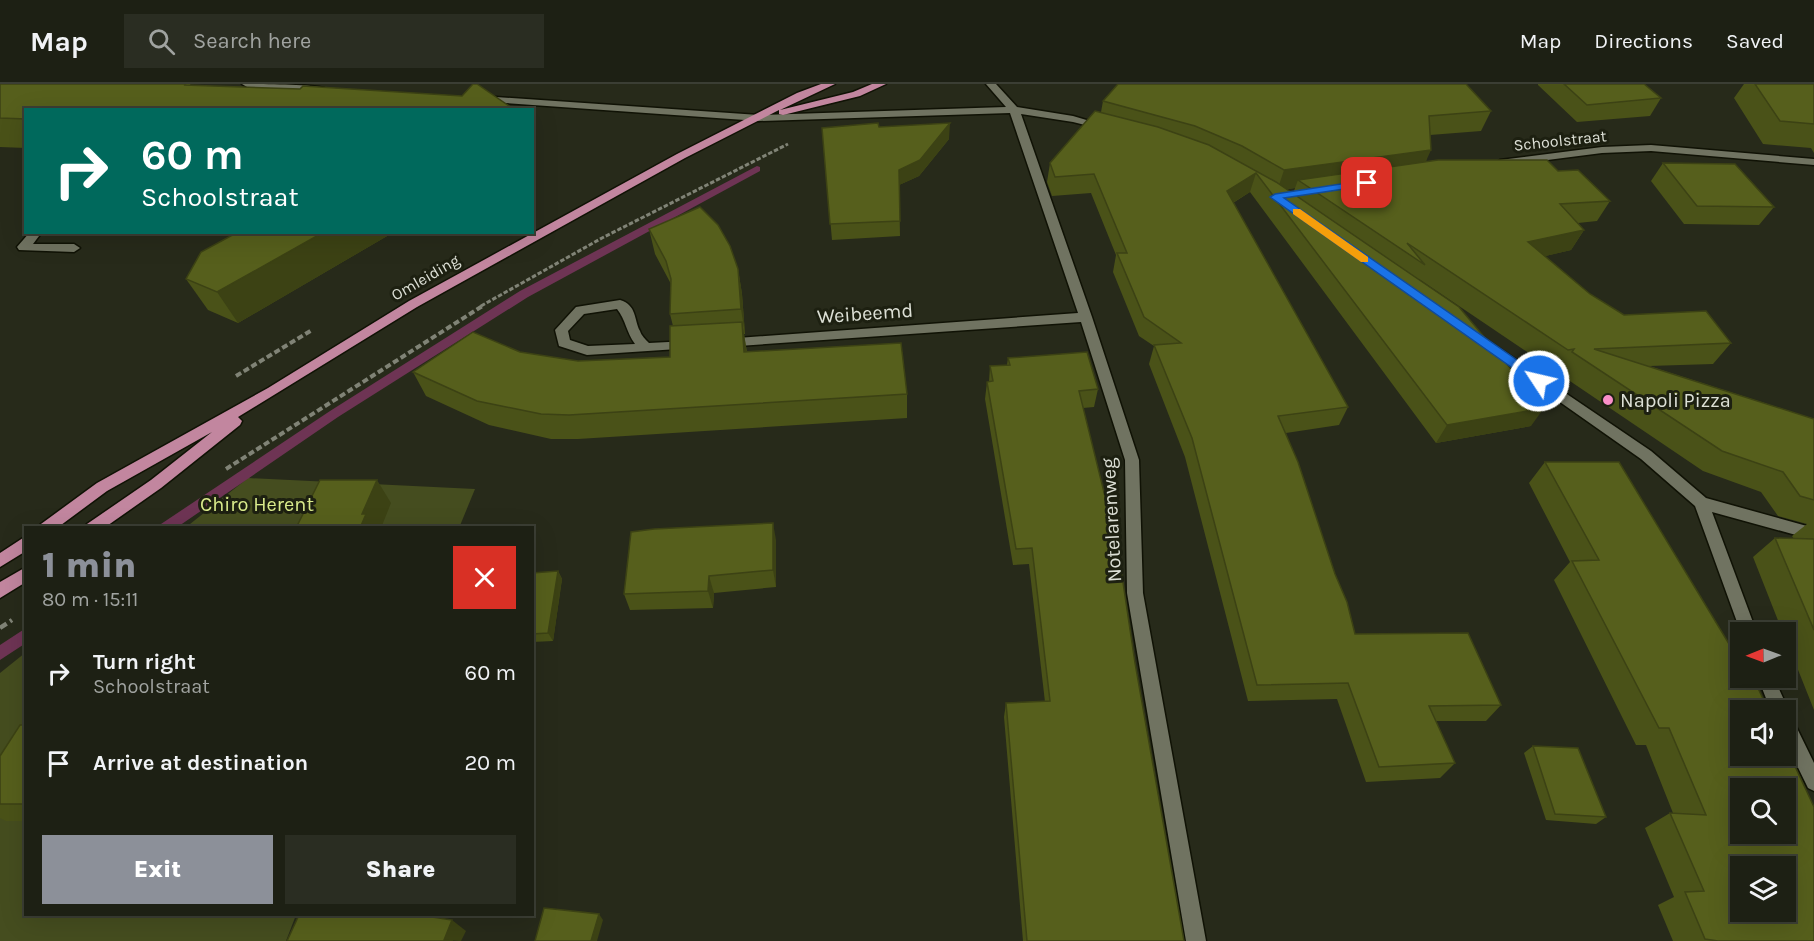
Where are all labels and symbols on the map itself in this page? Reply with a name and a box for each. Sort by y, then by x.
street label: Schoolstraat [1513,126,1607,155]
pin [1341,157,1392,208]
street label: Omleiding [388,250,463,305]
street label: Weibeemd [816,299,914,328]
position arrow [1507,349,1571,413]
place label: Napoli Pizza [1620,389,1731,412]
marker: Napoli Pizza [1601,393,1615,407]
street label: Notelarenweg [1097,457,1126,583]
park label: Chiro Herent [200,493,314,516]
north arrow [1730,622,1796,688]

